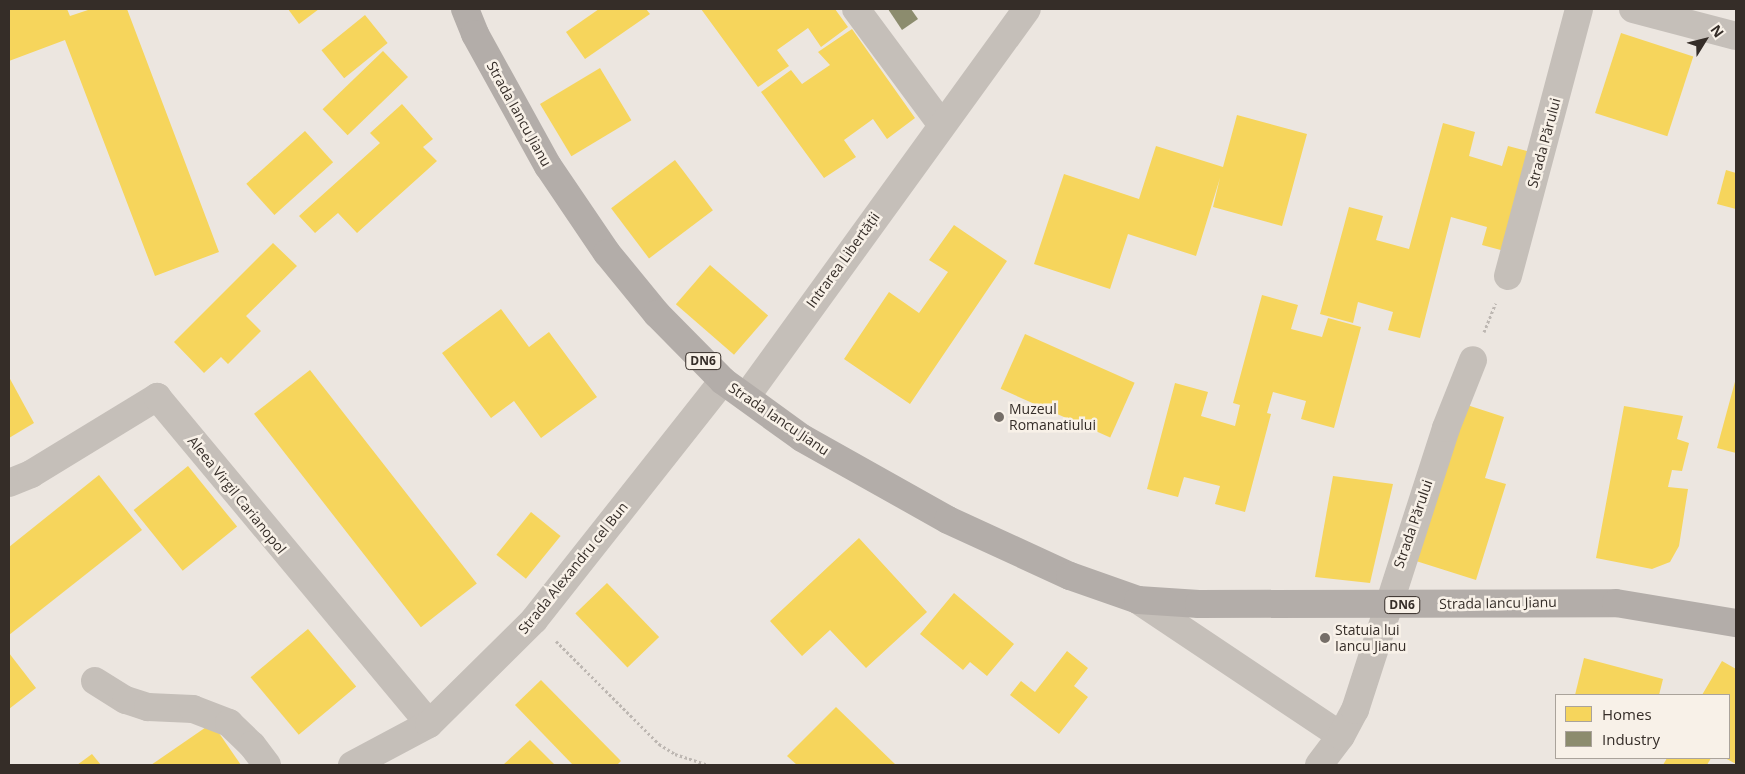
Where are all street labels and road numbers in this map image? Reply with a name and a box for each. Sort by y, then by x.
street label: Strada Iancu Jianu [483,59,555,169]
street label: Strada Părului [1524,96,1564,190]
street label: Intrarea Libertății [803,209,883,311]
road number: DN6 [684,352,722,371]
street label: Strada Iancu Jianu [726,379,832,459]
street label: Aleea Virgil Carianopol [184,433,290,557]
street label: Strada Părului [1390,478,1436,570]
street label: Strada Alexandru cel Bun [515,499,631,637]
street label: Strada Iancu Jianu [1439,594,1557,612]
road number: DN6 [1383,596,1421,614]

